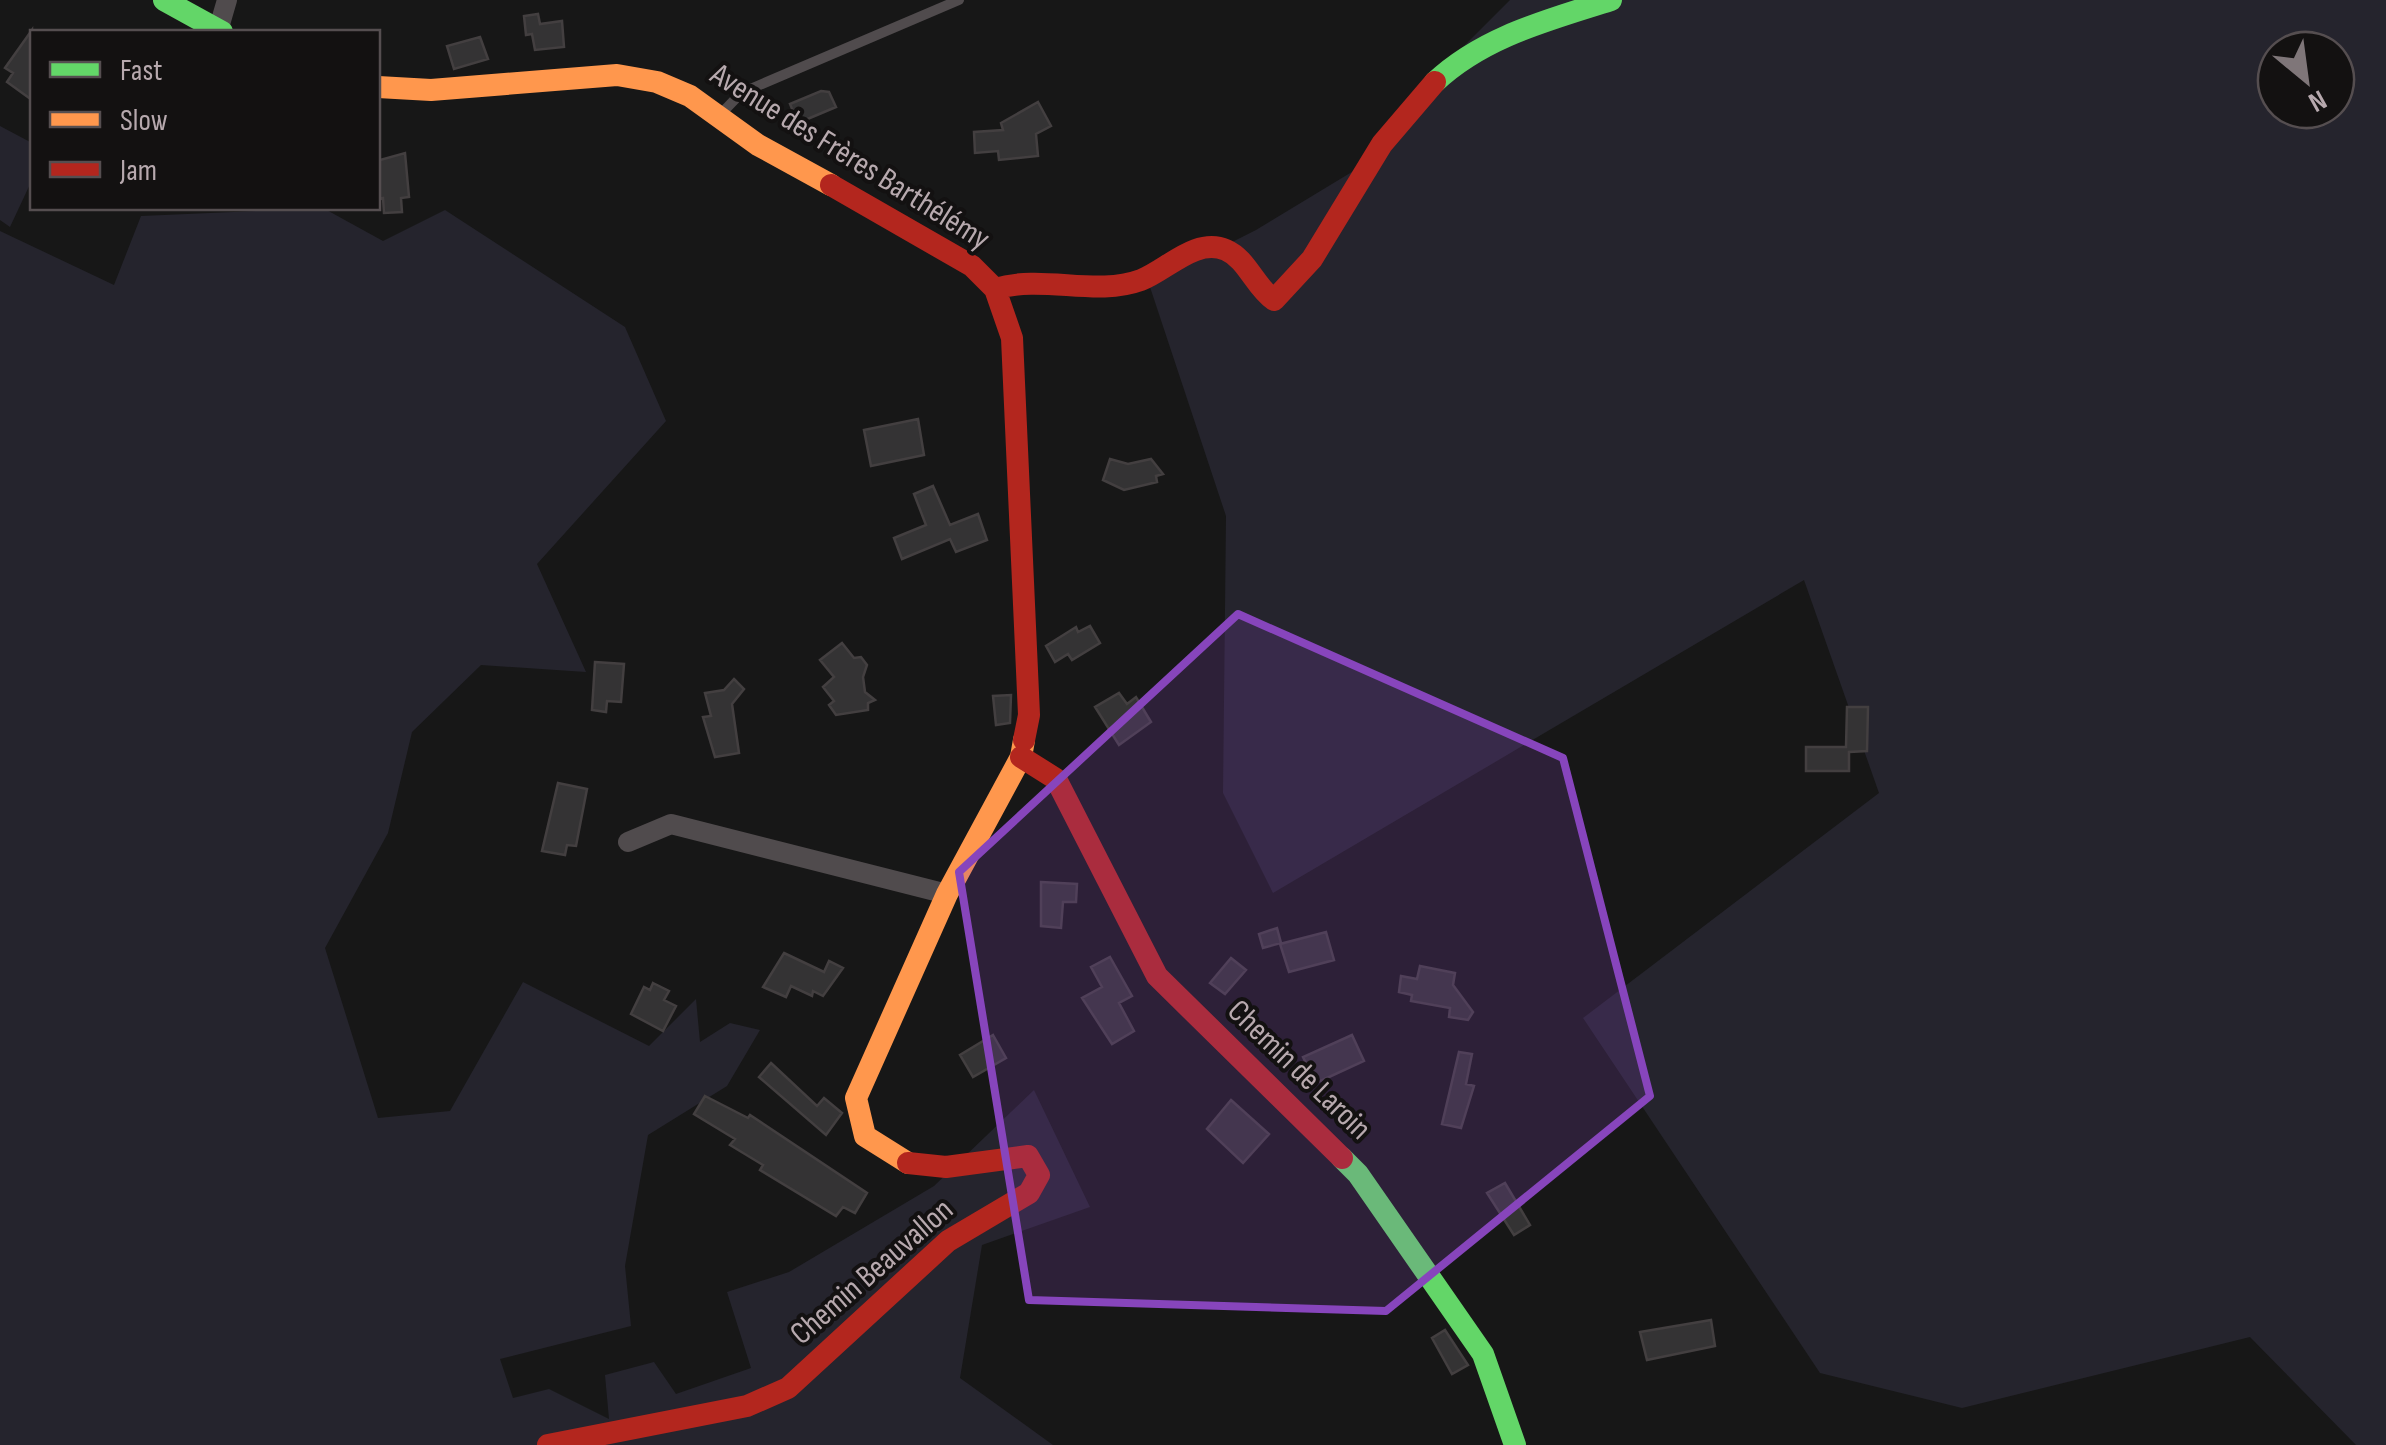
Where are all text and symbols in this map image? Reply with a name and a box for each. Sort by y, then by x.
legend [30,30,380,210]
north arrow [2256,30,2356,130]
text: Fast [120,53,162,89]
street label: Avenue des Frères Barthélémy [702,55,997,259]
text: N [2303,82,2332,119]
text: Slow [120,103,168,139]
text: Jam [119,153,157,189]
street label: Chemin de Laroin [1219,992,1379,1148]
street label: Chemin Beauvallon [783,1191,961,1353]

